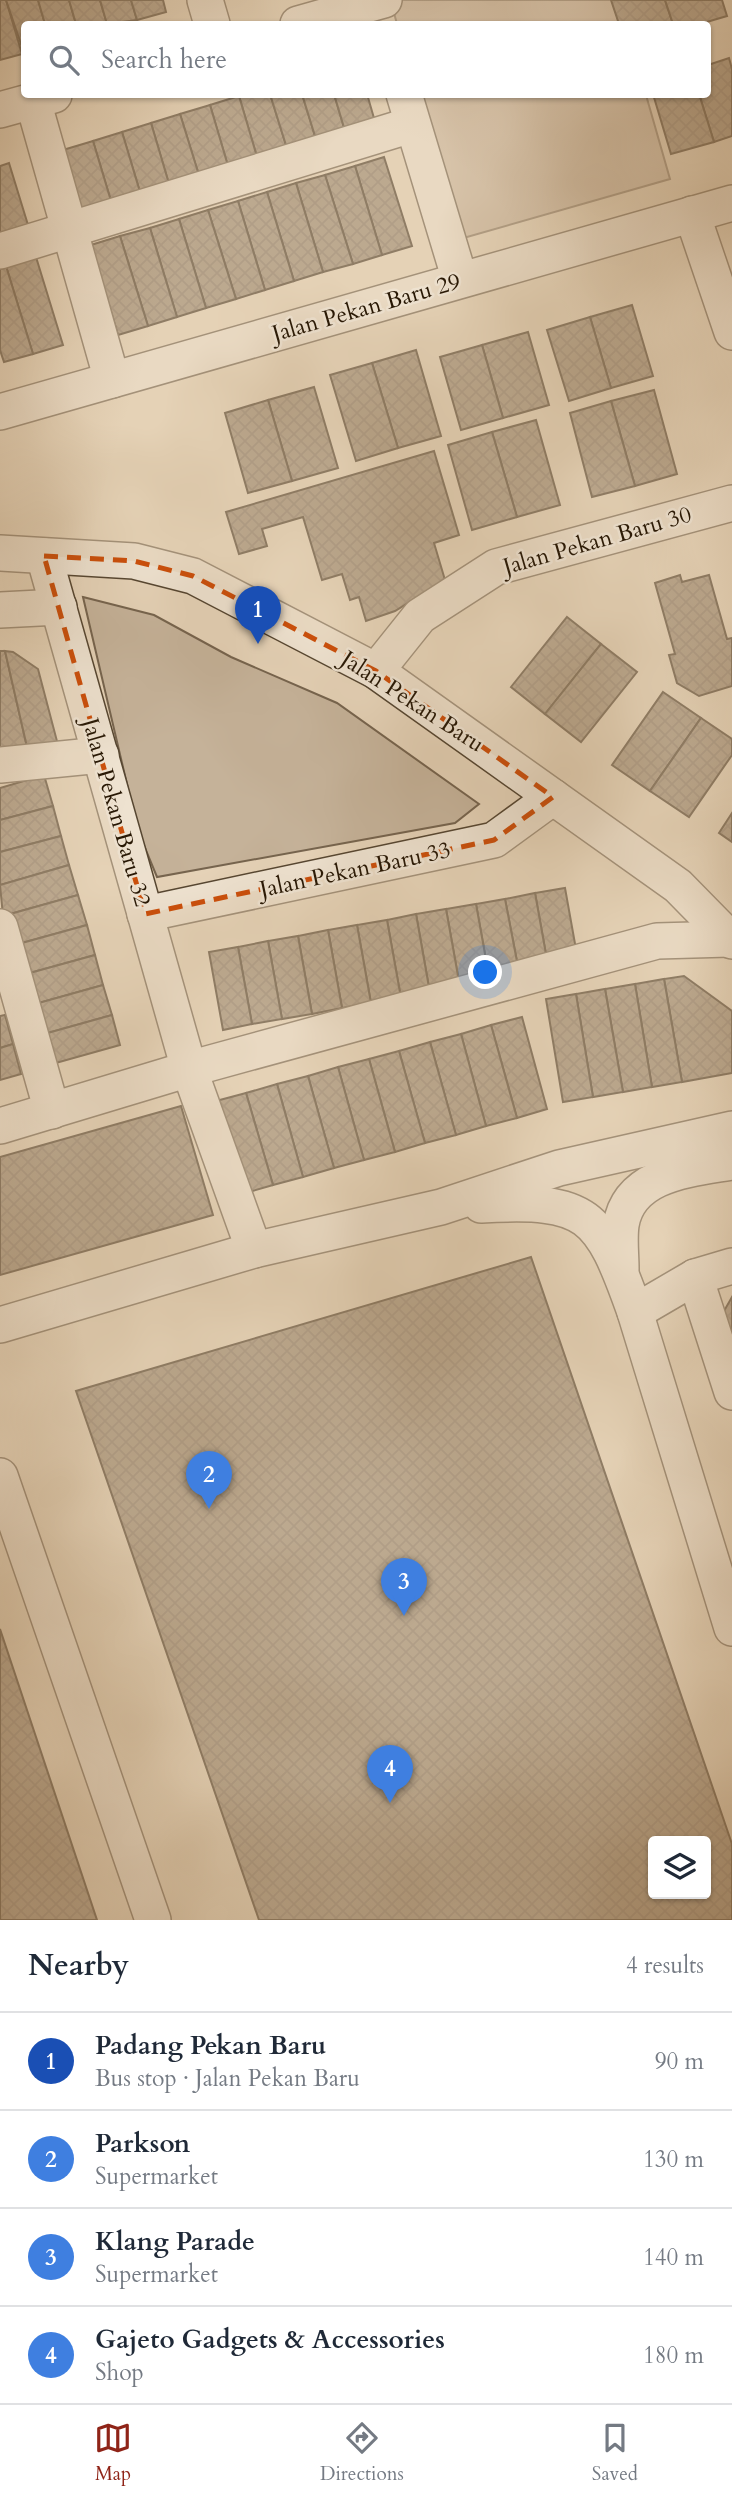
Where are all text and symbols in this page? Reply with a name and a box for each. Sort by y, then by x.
search box [21,21,711,98]
icon: search [45,41,83,79]
text: Search here [101,42,227,77]
street label: Jalan Pekan Baru 29 [265,266,464,350]
street label: Jalan Pekan Baru 30 [496,499,695,583]
pin: 1 [235,586,281,644]
street label: Jalan Pekan Baru [333,642,490,759]
street label: Jalan Pekan Baru 32 [74,711,158,910]
street label: Jalan Pekan Baru 33 [254,834,454,906]
your location [468,955,502,989]
pin: 2 [186,1451,232,1509]
pin: 3 [381,1558,427,1616]
pin: 4 [367,1745,413,1803]
map controls [648,1836,711,1899]
button: layers [648,1836,711,1899]
text: Nearby [28,1945,129,1986]
text: 4 results [626,1950,704,1981]
text: Padang Pekan Baru [95,2028,326,2063]
text: 1 [45,2046,57,2077]
text: 90 m [655,2046,704,2077]
text: Bus stop · Jalan Pekan Baru [95,2063,360,2094]
text: Parkson [95,2126,190,2161]
text: 2 [45,2144,57,2175]
text: 130 m [643,2144,704,2175]
text: Supermarket [95,2161,218,2192]
text: Klang Parade [95,2224,255,2259]
text: 3 [45,2242,57,2273]
text: 140 m [643,2242,704,2273]
text: Supermarket [95,2259,218,2290]
text: Gajeto Gadgets & Accessories [95,2322,445,2357]
text: 4 [45,2340,57,2371]
text: 180 m [643,2340,704,2371]
text: Shop [95,2357,144,2388]
tab: Map [94,2419,132,2487]
tab: Directions [320,2419,404,2487]
tab: Saved [592,2419,638,2487]

